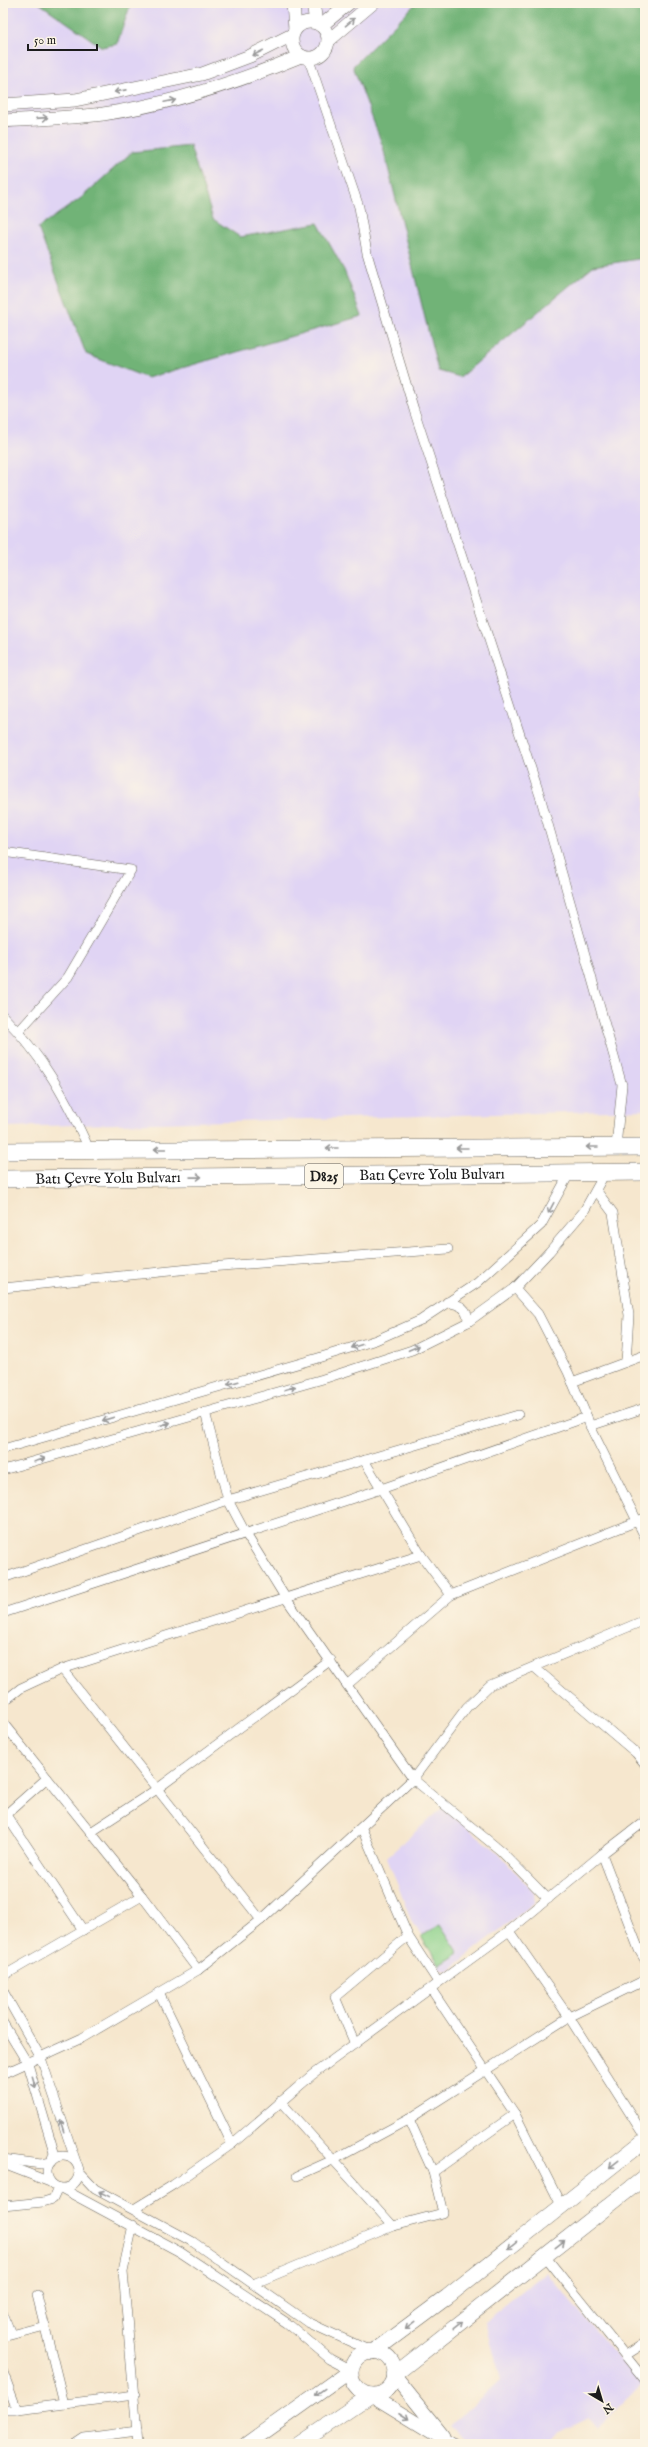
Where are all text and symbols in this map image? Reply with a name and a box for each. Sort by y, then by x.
one-way arrow [345,17,356,26]
scale bar [28,26,97,52]
text: 50 m [34,33,56,48]
one-way arrow [252,49,264,57]
one-way arrow [113,87,126,95]
one-way arrow [164,96,177,104]
one-way arrow [35,115,48,122]
one-way arrow [586,1143,599,1151]
one-way arrow [326,1144,339,1152]
one-way arrow [456,1144,469,1152]
one-way arrow [154,1145,167,1153]
road number: D825 [305,1164,343,1188]
street label: Batı Çevre Yolu Bulvarı [359,1165,505,1185]
street label: Batı Çevre Yolu Bulvarı [35,1168,181,1189]
one-way arrow [189,1173,202,1181]
one-way arrow [546,1202,554,1214]
one-way arrow [351,1343,364,1350]
one-way arrow [408,1344,420,1351]
one-way arrow [226,1380,239,1387]
one-way arrow [284,1384,297,1391]
one-way arrow [101,1415,114,1423]
one-way arrow [159,1420,172,1427]
one-way arrow [34,1455,47,1463]
one-way arrow [31,2076,38,2089]
one-way arrow [58,2119,65,2132]
one-way arrow [609,2160,620,2169]
one-way arrow [98,2190,110,2197]
one-way arrow [507,2240,518,2249]
one-way arrow [554,2240,565,2248]
one-way arrow [452,2320,463,2329]
one-way arrow [404,2321,415,2329]
north arrow [582,2381,622,2421]
one-way arrow [314,2388,325,2396]
text: N [599,2399,616,2417]
one-way arrow [398,2412,409,2420]

